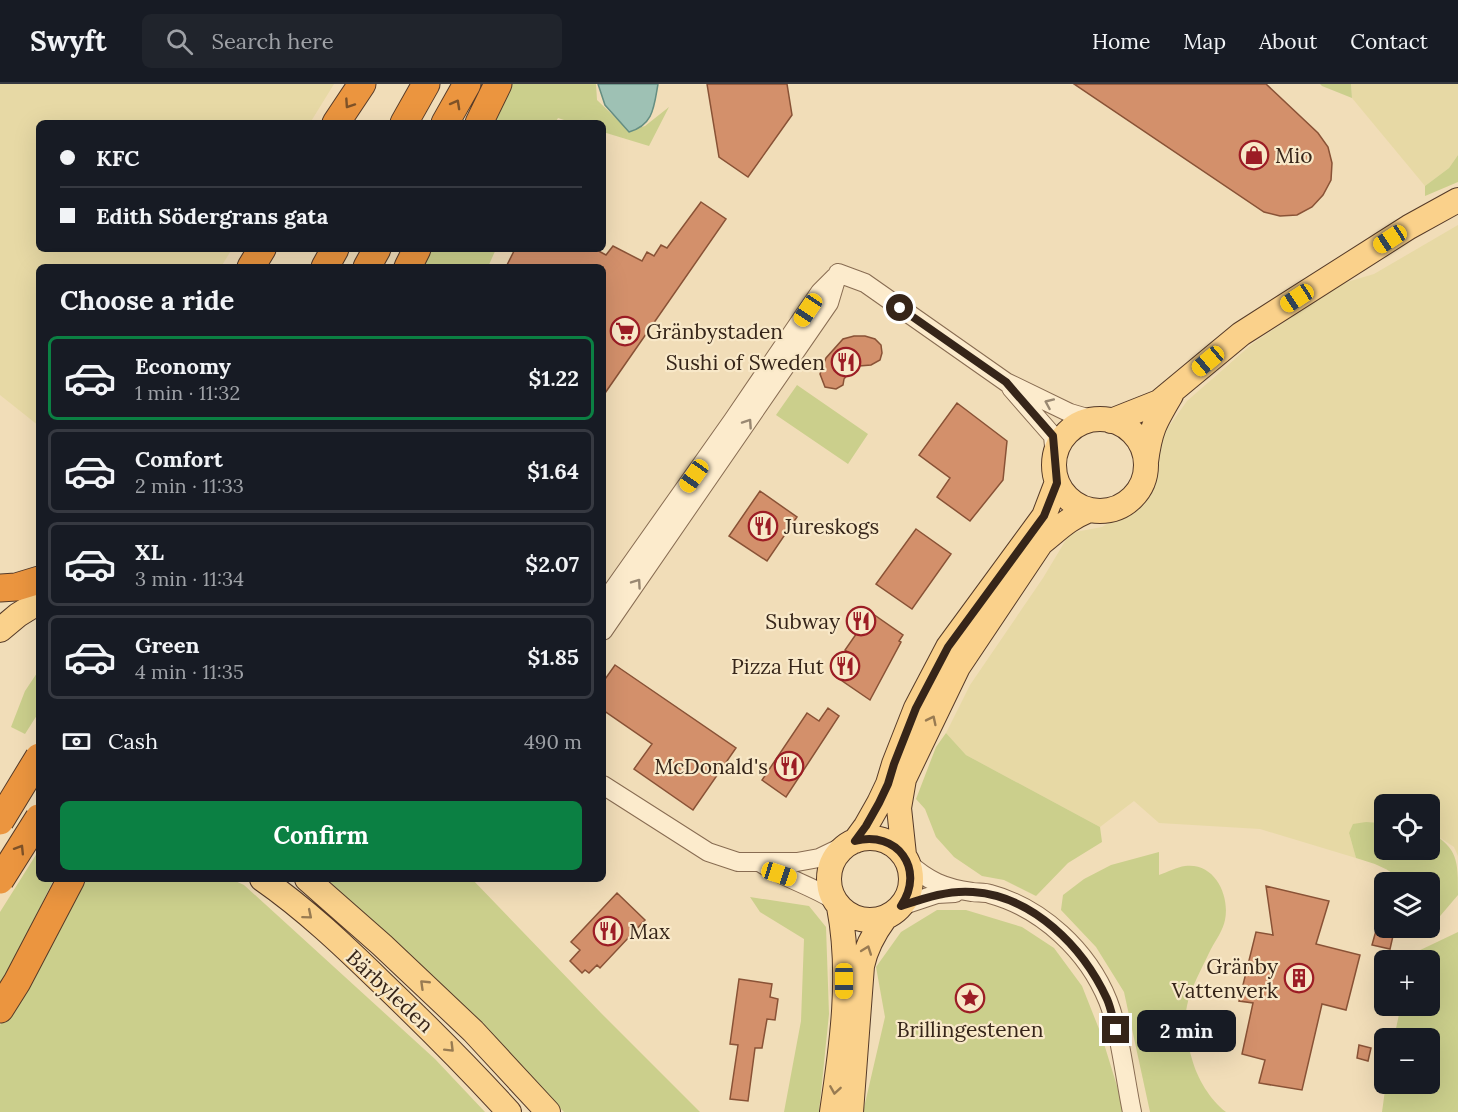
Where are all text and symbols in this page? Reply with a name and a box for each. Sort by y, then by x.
search box [142,14,562,68]
text: Swyft [30,23,106,59]
icon: search [163,25,196,58]
text: Search here [211,27,334,55]
text: Home [1092,28,1150,55]
text: Map [1183,28,1226,55]
text: About [1259,28,1317,55]
text: Contact [1350,28,1428,55]
one-way arrow [345,97,356,108]
one-way arrow [449,99,460,110]
shop icon: Mio [1238,139,1270,171]
place label: Mio [1275,142,1312,169]
text: KFC [96,144,139,172]
text: Edith Södergrans gata [96,202,328,230]
car [1370,222,1410,256]
car [1277,281,1317,315]
text: Choose a ride [60,283,234,317]
car [790,290,826,330]
route start [886,294,913,321]
supermarket icon: Gränbystaden [609,315,641,347]
place label: Gränbystaden [646,318,783,345]
car [1188,343,1228,379]
restaurant icon: Sushi of Sweden [830,346,862,378]
place label: Sushi of Sweden [666,349,825,376]
icon: car [63,351,117,405]
text: Economy [135,352,231,380]
text: $1.22 [529,364,579,392]
text: 1 min · 11:32 [135,380,240,405]
one-way arrow [1045,398,1056,410]
one-way arrow [741,418,752,429]
icon: car [63,444,117,498]
text: Comfort [135,445,223,473]
car [676,456,712,496]
text: $1.64 [527,457,579,485]
text: 2 min · 11:33 [135,473,244,498]
restaurant icon: Jureskogs [747,510,779,542]
place label: Jureskogs [783,513,879,540]
icon: car [63,537,117,591]
text: XL [135,538,164,566]
text: $2.07 [525,550,579,578]
text: 3 min · 11:34 [135,566,244,591]
one-way arrow [630,579,641,590]
restaurant icon: Subway [845,605,877,637]
place label: Subway [765,608,840,635]
icon: car [63,630,117,684]
text: Green [135,631,200,659]
text: $1.85 [528,643,579,671]
restaurant icon: Pizza Hut [829,650,861,682]
place label: Pizza Hut [731,653,825,680]
text: 4 min · 11:35 [135,659,244,684]
one-way arrow [925,715,936,726]
icon: cash [60,725,93,758]
text: Cash [108,727,158,755]
text: 490 m [524,729,582,754]
restaurant icon: McDonald's [773,750,805,782]
place label: McDonald's [654,753,768,780]
map controls [1374,794,1440,1094]
button: locate [1374,794,1440,860]
button: Confirm [60,801,582,870]
one-way arrow [12,845,24,855]
car [759,860,799,888]
button: layers [1374,872,1440,938]
one-way arrow [301,908,312,919]
restaurant icon: Max [592,915,624,947]
place label: Max [629,918,670,945]
street label: Bärbyleden [341,944,439,1038]
one-way arrow [860,945,872,956]
button: + [1374,950,1440,1016]
place label: Gränby Vattenverk [1171,953,1279,1004]
building icon: Gränby Vattenverk [1283,962,1315,994]
car [835,963,853,999]
one-way arrow [420,980,430,991]
place icon: Brillingestenen [954,982,986,1014]
callout: 2 min [1137,1009,1236,1051]
place label: Brillingestenen [897,1016,1044,1043]
route end [1102,1016,1129,1043]
text: 2 min [1160,1018,1213,1043]
button: − [1374,1028,1440,1094]
one-way arrow [443,1041,454,1052]
one-way arrow [829,1085,842,1095]

